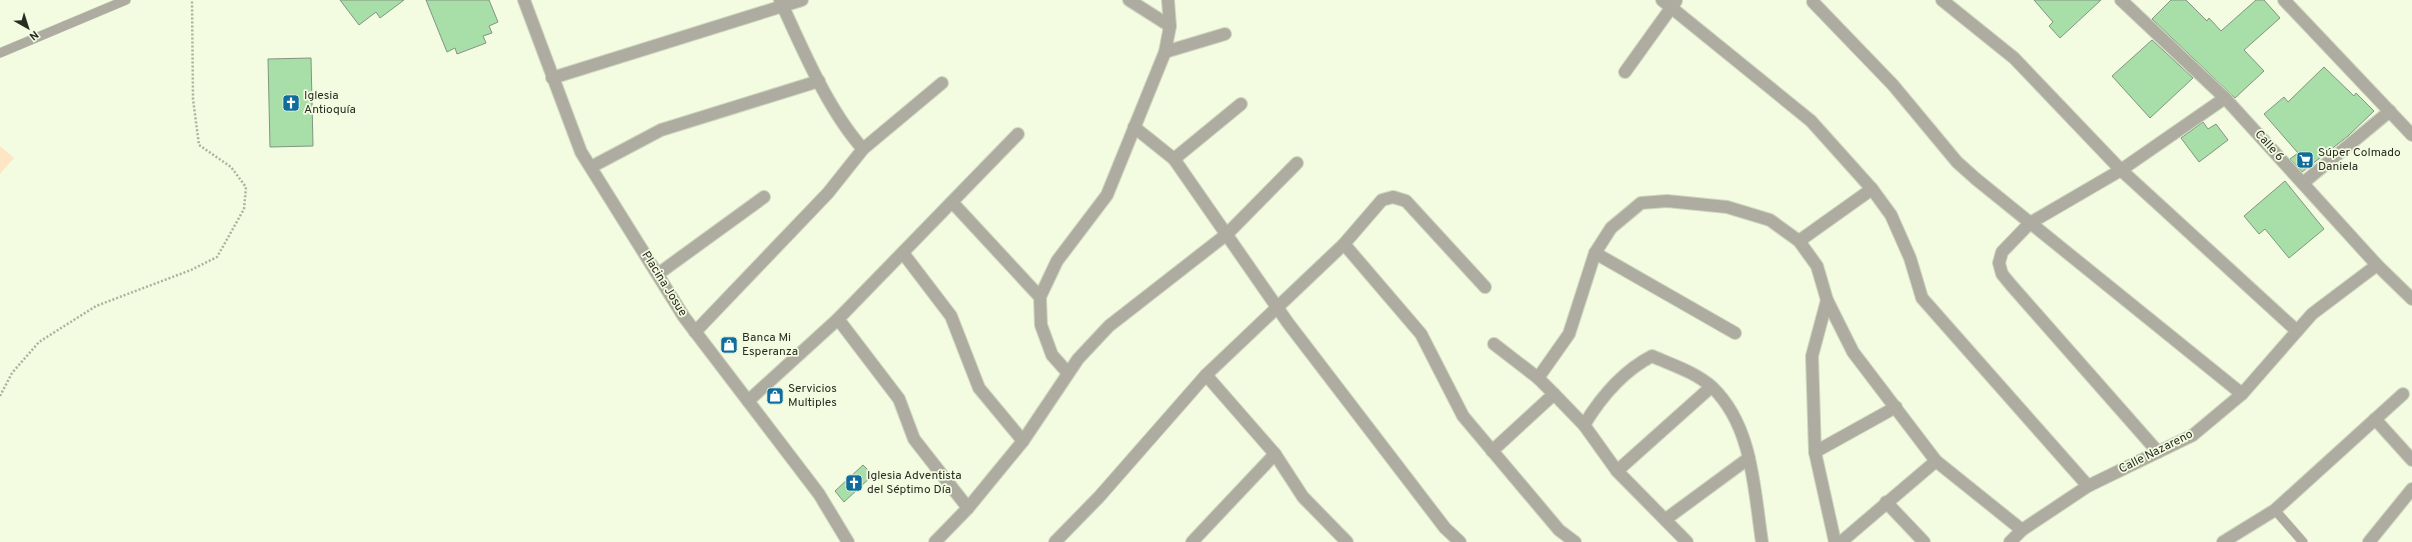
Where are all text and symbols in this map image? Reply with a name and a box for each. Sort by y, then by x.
north arrow [8,8,48,48]
text: N [26,27,41,43]
place label: Iglesia Antioquía [304,88,356,118]
church icon: Iglesia Antioquía [281,93,301,113]
street label: Calle 6 [2251,127,2287,165]
place label: Súper Colmado Daniela [2318,145,2401,175]
supermarket icon: Súper Colmado Daniela [2295,150,2315,170]
street label: Placina Josue [638,248,690,320]
place label: Banca Mi Esperanza [742,330,798,360]
shop icon: Banca Mi Esperanza [719,335,739,355]
place label: Servicios Multiples [788,381,837,411]
shop icon: Servicios Multiples [765,386,785,406]
street label: Calle Nazareno [2116,426,2196,478]
place label: Iglesia Adventista del Séptimo Día [867,468,962,498]
church icon: Iglesia Adventista del Séptimo Día [844,473,864,493]

